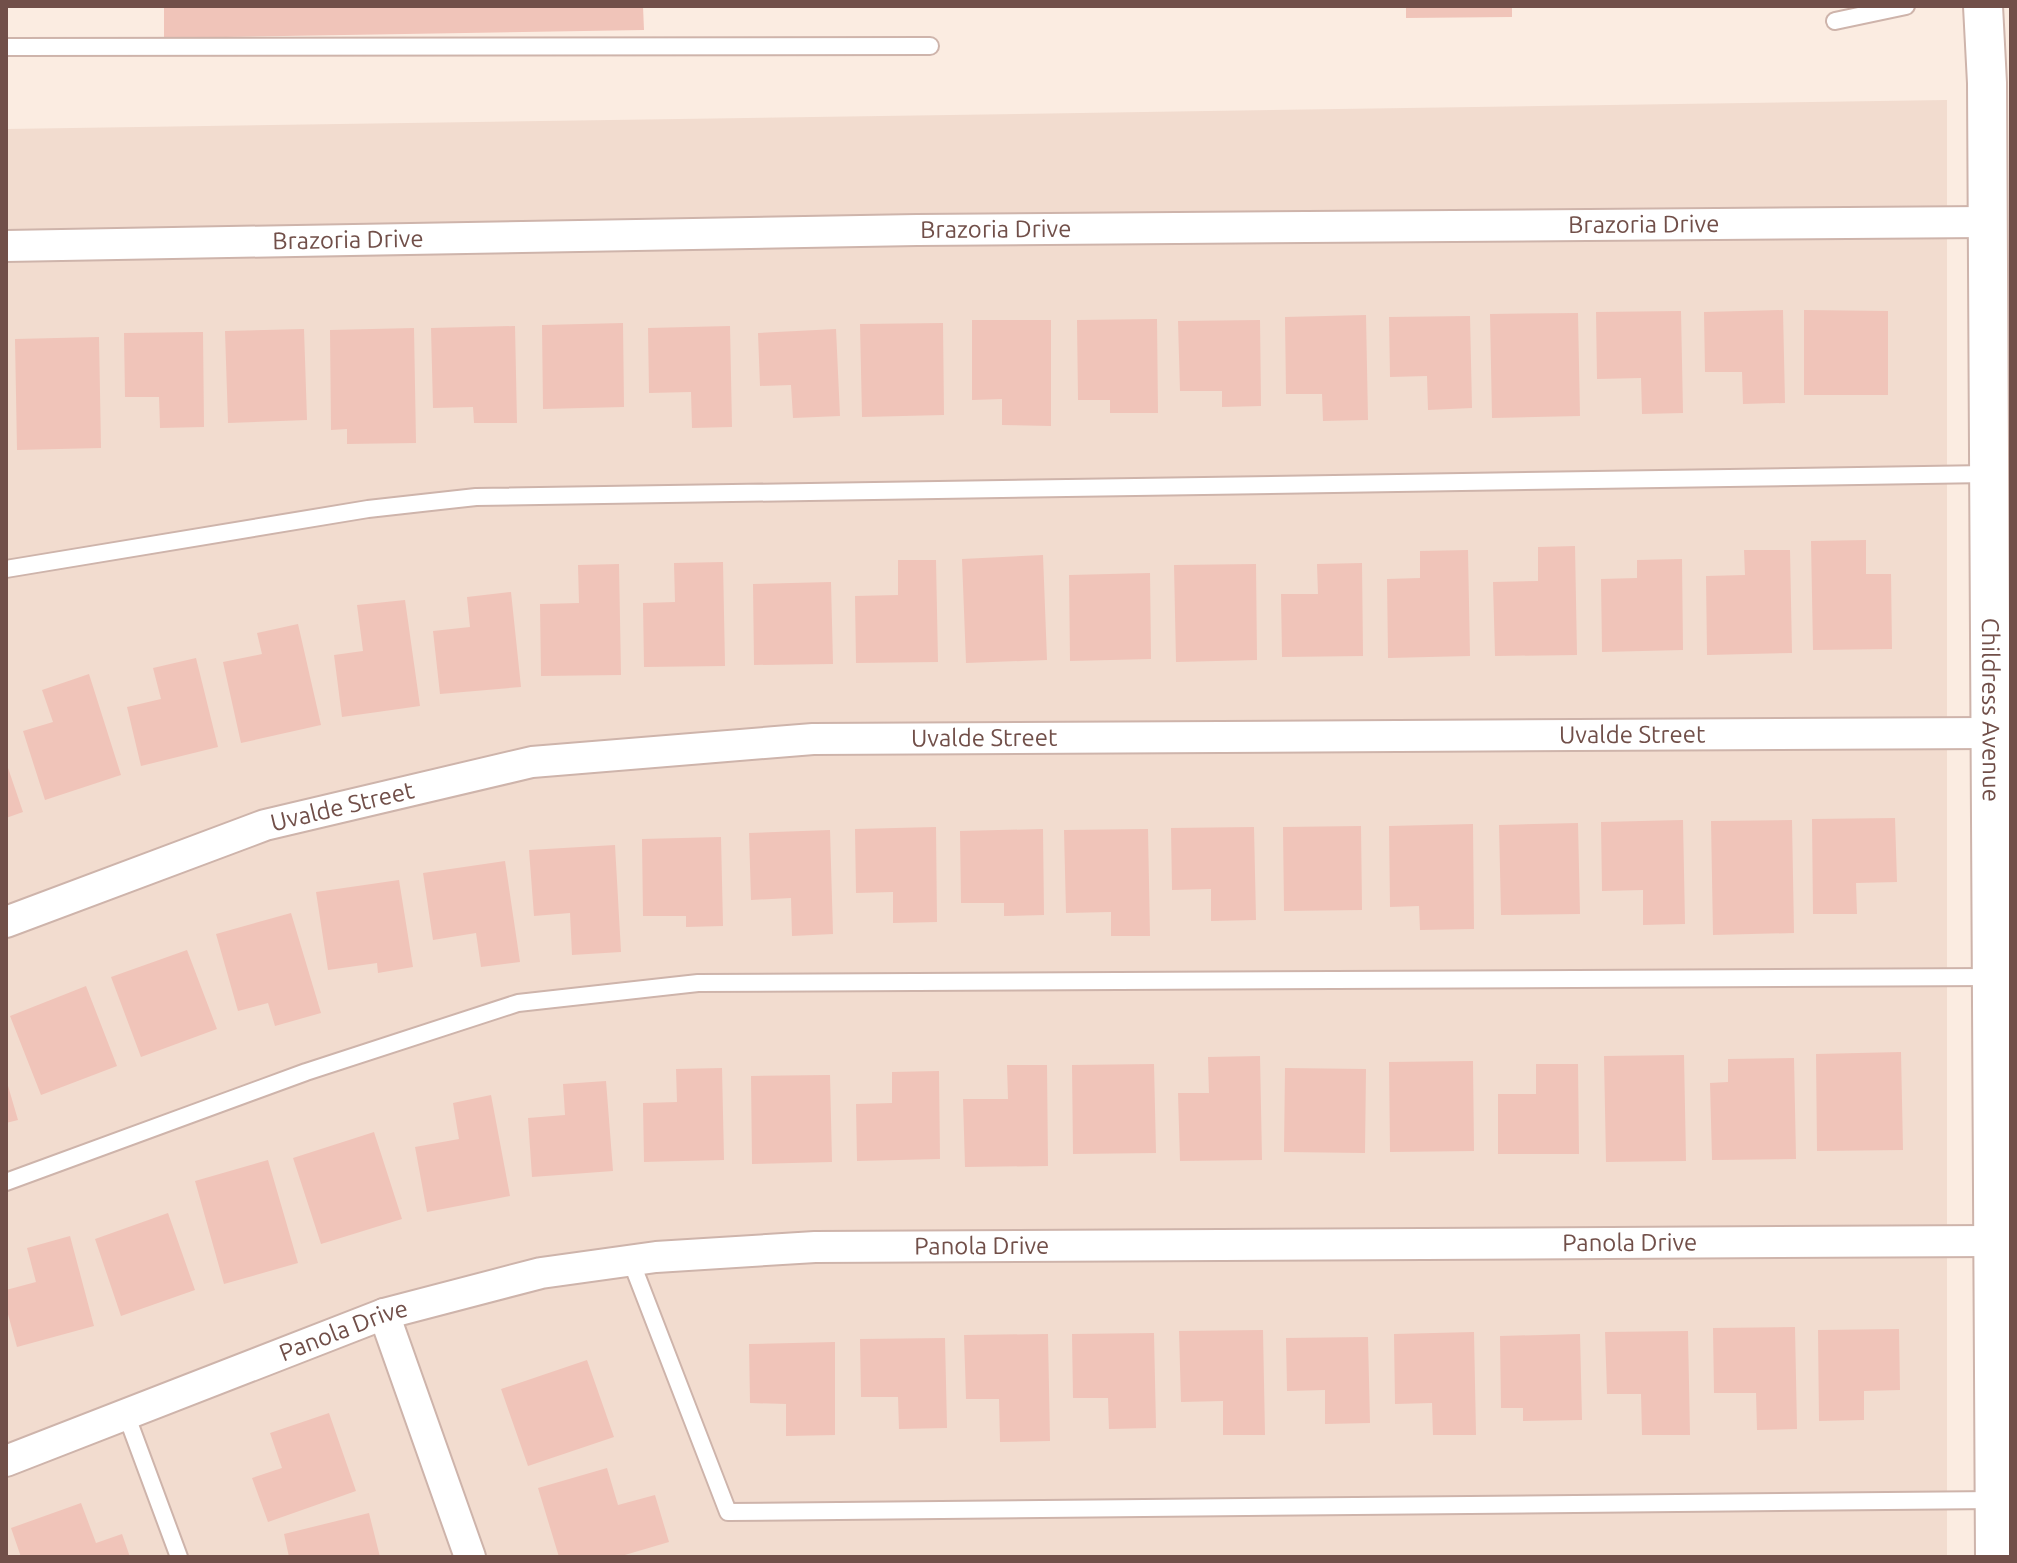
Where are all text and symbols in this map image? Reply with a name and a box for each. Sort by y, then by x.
street label: Brazoria Drive [1568,210,1719,238]
street label: Brazoria Drive [920,215,1072,243]
street label: Brazoria Drive [272,225,424,254]
street label: Childress Avenue [1977,618,2005,802]
street label: Uvalde Street [1559,720,1706,748]
street label: Uvalde Street [911,724,1058,752]
street label: Uvalde Street [268,776,417,836]
street label: Panola Drive [1562,1229,1697,1256]
street label: Panola Drive [914,1232,1049,1259]
street label: Panola Drive [275,1294,411,1366]

